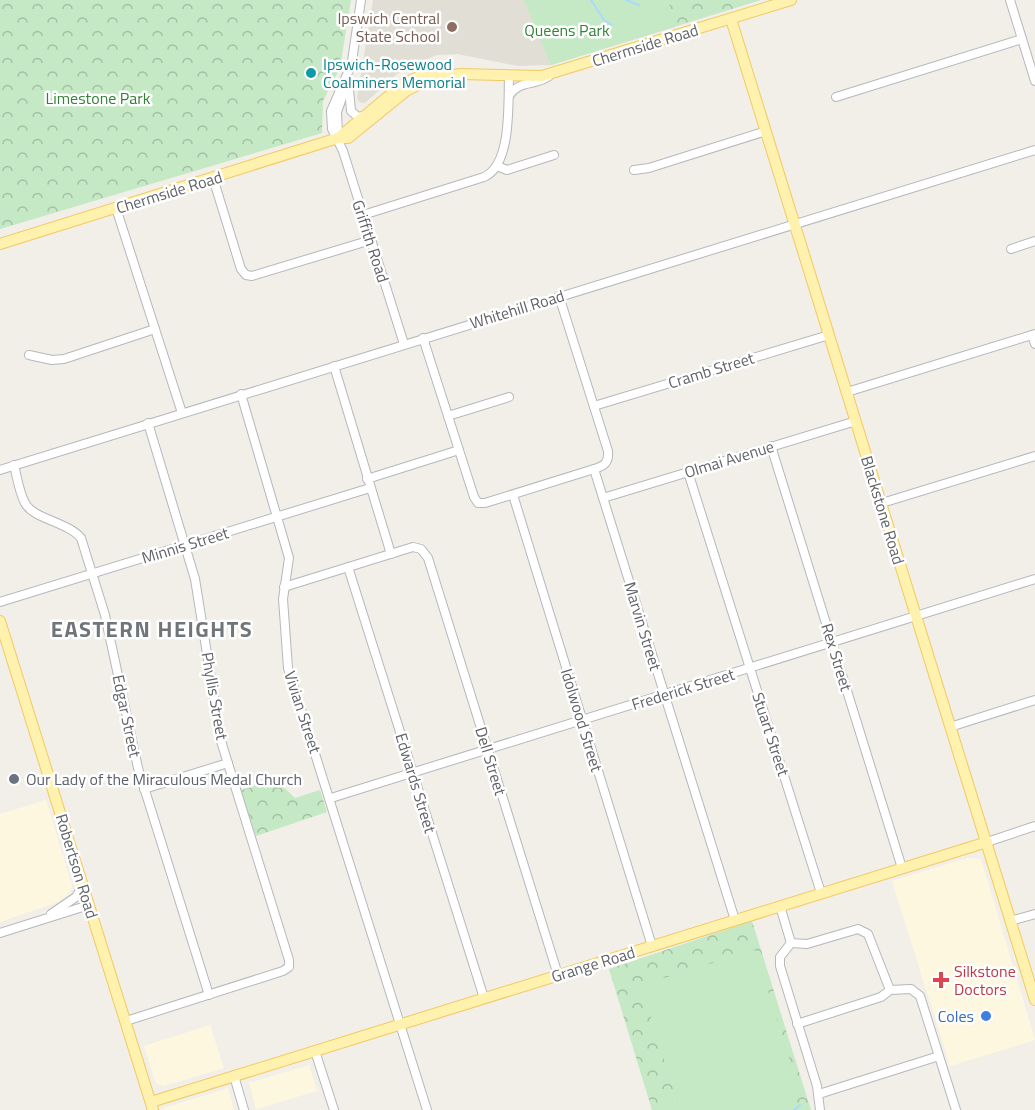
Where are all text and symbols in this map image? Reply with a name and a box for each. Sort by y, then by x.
place label: Ipswich Central State School [337,6,440,48]
street label: Chermside Road [589,17,701,73]
park label: Queens Park [524,18,610,42]
marker: Ipswich Central State School [445,20,459,34]
place label: Ipswich-Rosewood Coalminers Memorial [323,52,466,94]
marker: Ipswich-Rosewood Coalminers Memorial [304,66,318,80]
park label: Limestone Park [46,86,151,110]
street label: Chermside Road [113,164,225,220]
street label: Griffith Road [346,197,396,285]
street label: Whitehill Road [467,283,567,335]
street label: Cramb Street [665,345,757,394]
street label: Olmai Avenue [681,434,777,484]
street label: Blackstone Road [855,453,911,567]
street label: Minnis Street [139,520,232,570]
street label: Marvin Street [618,579,668,674]
district label: EASTERN HEIGHTS [51,612,253,646]
street label: Rex Street [815,620,859,694]
street label: Phyllis Street [195,650,235,742]
street label: Frederick Street [629,662,738,716]
street label: Idolwood Street [555,665,609,775]
street label: Vivian Street [278,668,328,757]
street label: Edgar Street [107,673,148,760]
street label: Stuart Street [746,689,796,779]
street label: Dell Street [469,724,513,799]
street label: Edwards Street [389,730,443,836]
place label: Our Lady of the Miraculous Medal Church [26,767,302,791]
marker: Our Lady of the Miraculous Medal Church [7,772,21,786]
street label: Robertson Road [50,811,104,921]
street label: Grange Road [548,940,638,988]
place label: Silkstone Doctors [954,959,1016,1001]
marker: Silkstone Doctors [932,971,950,989]
place label: Coles [938,1004,974,1028]
marker: Coles [979,1009,993,1023]

